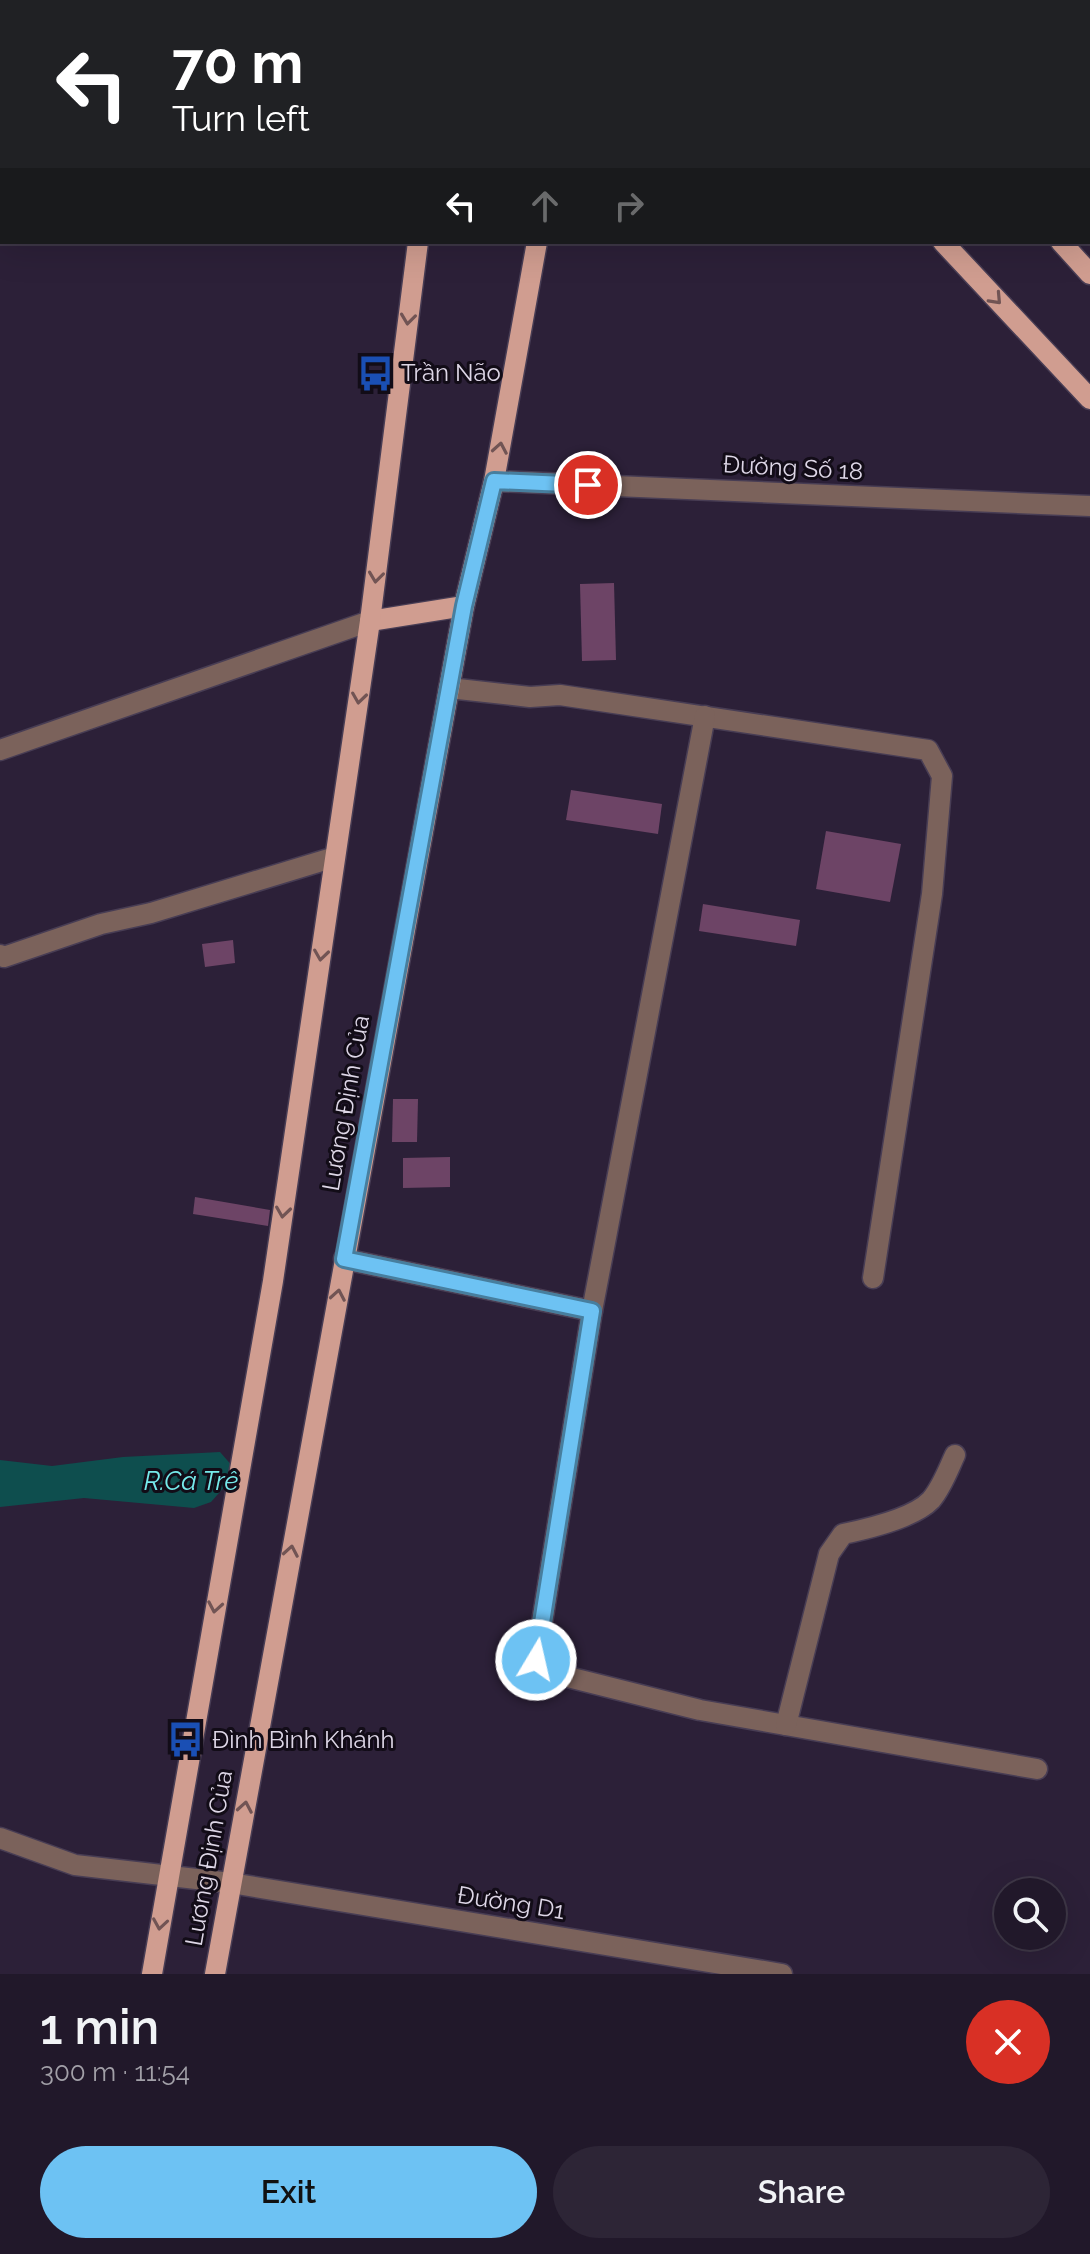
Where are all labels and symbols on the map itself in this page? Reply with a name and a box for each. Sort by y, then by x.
one-way arrow [987,290,1001,304]
one-way arrow [400,312,417,326]
bus stop icon: Trần Não [356,354,394,392]
place label: Trần Não [401,358,501,387]
one-way arrow [491,442,508,455]
street label: Đường Số 18 [722,449,864,486]
pin [554,451,622,519]
one-way arrow [367,571,384,584]
one-way arrow [351,691,368,705]
one-way arrow [313,948,330,962]
street label: Lương Định Của [316,1013,375,1193]
one-way arrow [275,1206,292,1219]
one-way arrow [328,1288,345,1302]
water label: R.Cá Trê [144,1466,238,1496]
one-way arrow [282,1544,299,1558]
one-way arrow [208,1600,225,1613]
position arrow [494,1618,578,1702]
bus stop icon: Đình Bình Khánh [167,1721,205,1759]
place label: Đình Bình Khánh [212,1725,394,1754]
street label: Lương Định Của [179,1768,238,1948]
one-way arrow [235,1800,252,1813]
street label: Đường D1 [455,1880,567,1925]
one-way arrow [152,1917,169,1931]

